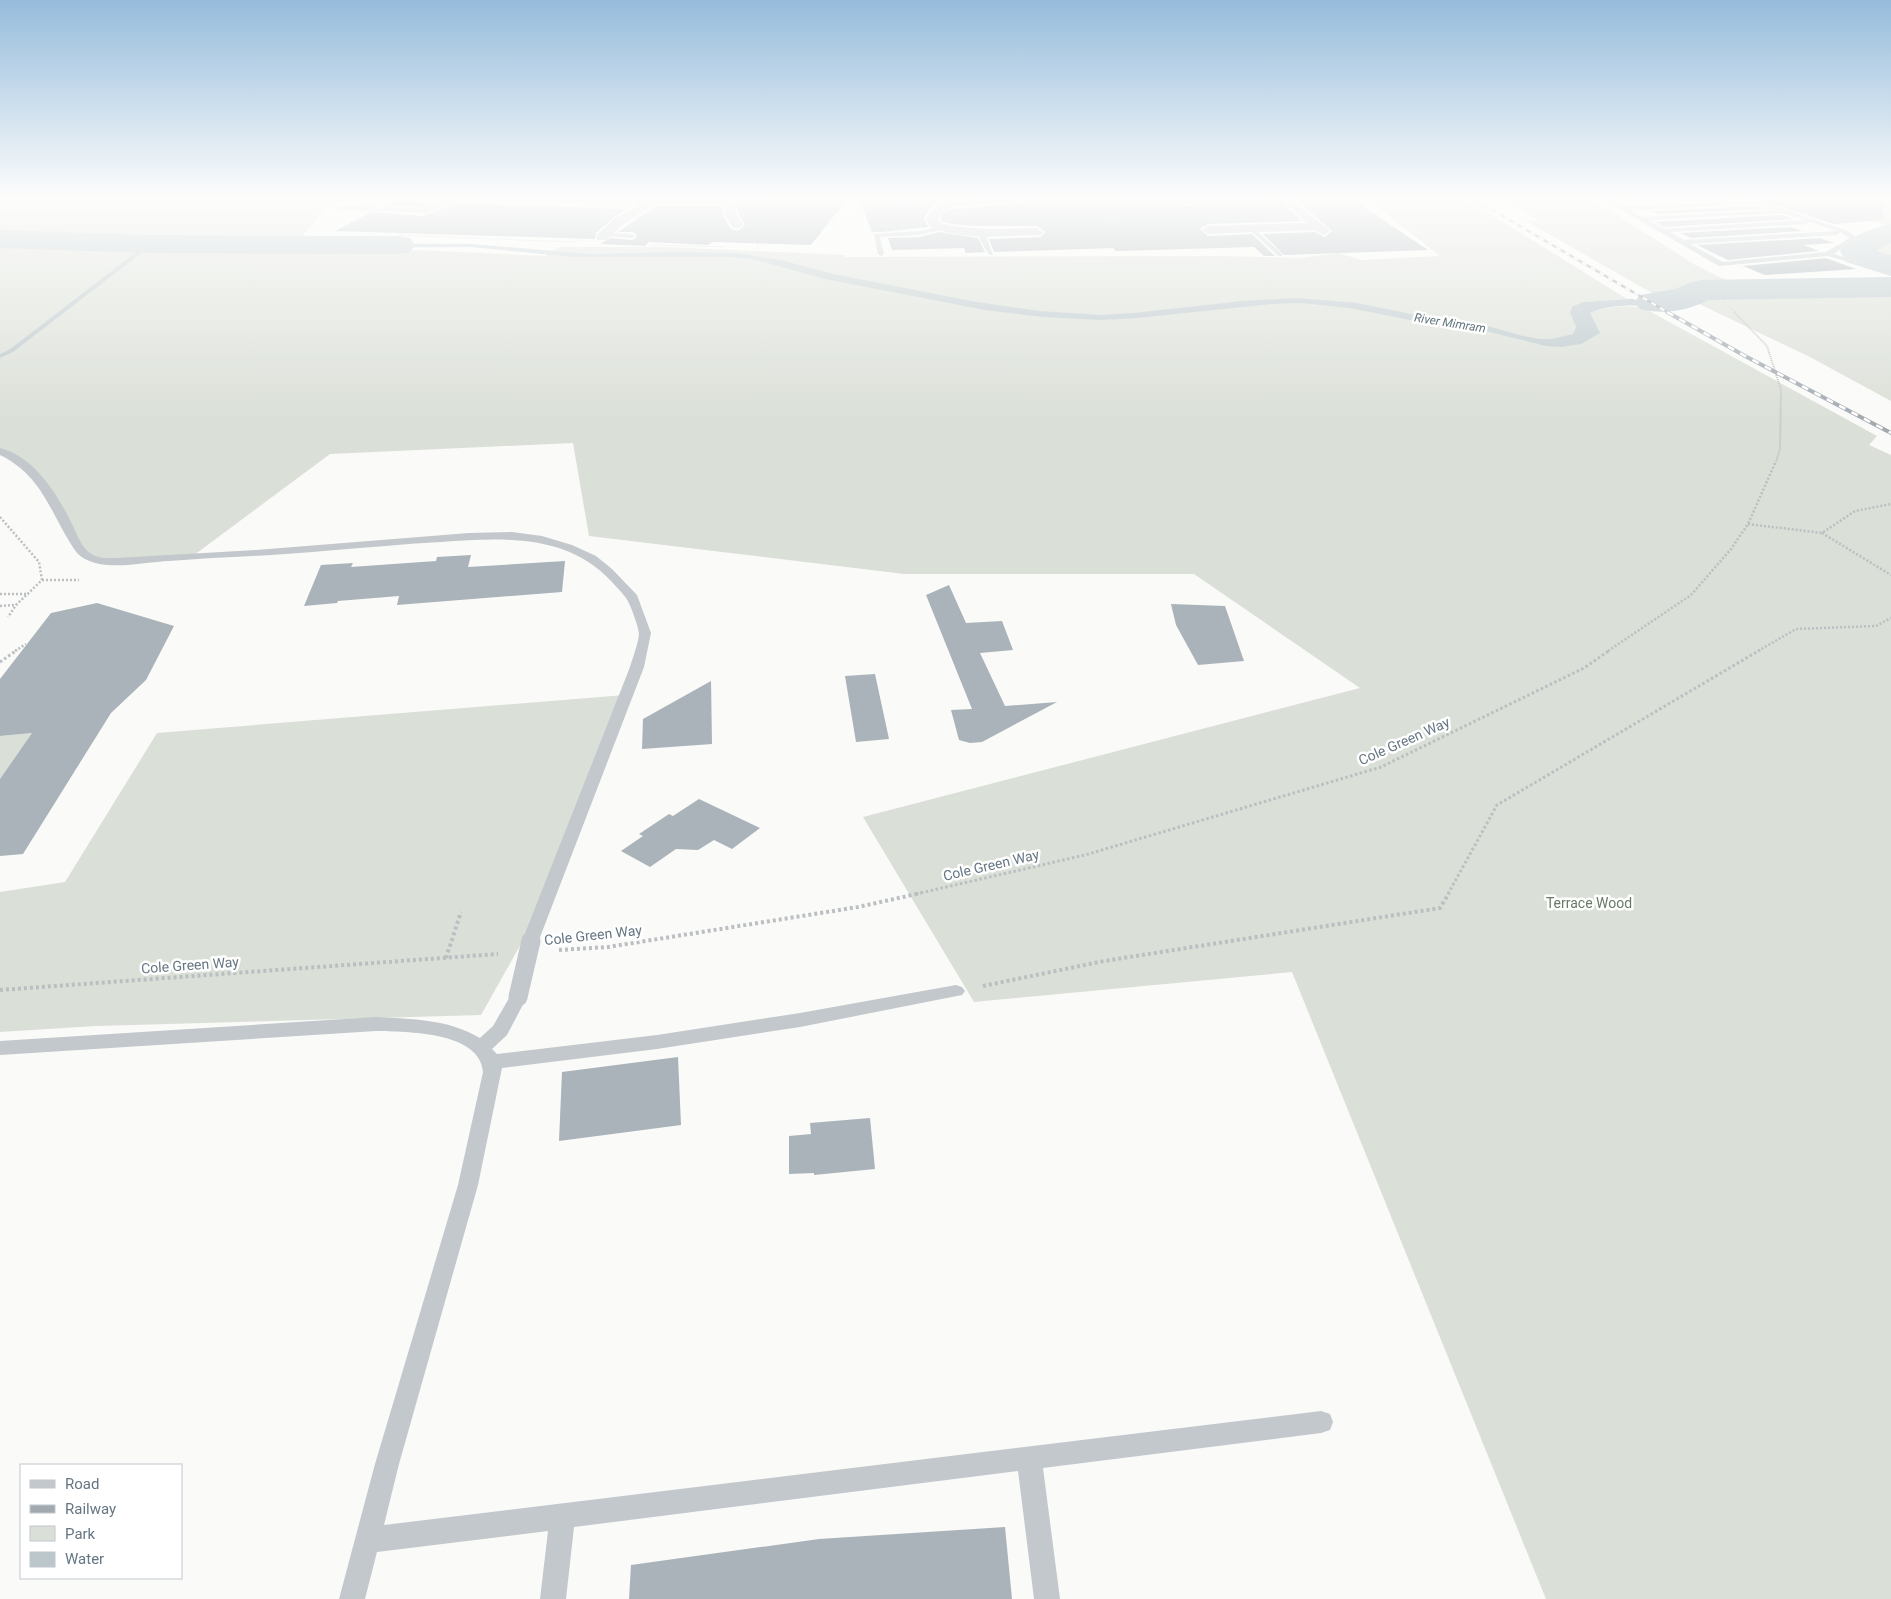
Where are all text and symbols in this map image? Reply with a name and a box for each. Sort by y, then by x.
water label: River Mimram [1413,310,1487,336]
street label: Cole Green Way [1356,714,1452,768]
street label: Cole Green Way [941,846,1041,884]
park label: Terrace Wood [1546,895,1632,911]
street label: Cole Green Way [543,922,643,948]
street label: Cole Green Way [141,954,240,976]
legend [20,1464,182,1579]
text: Road [65,1475,99,1493]
text: Railway [65,1500,116,1518]
text: Park [65,1525,96,1543]
text: Water [65,1550,104,1568]

